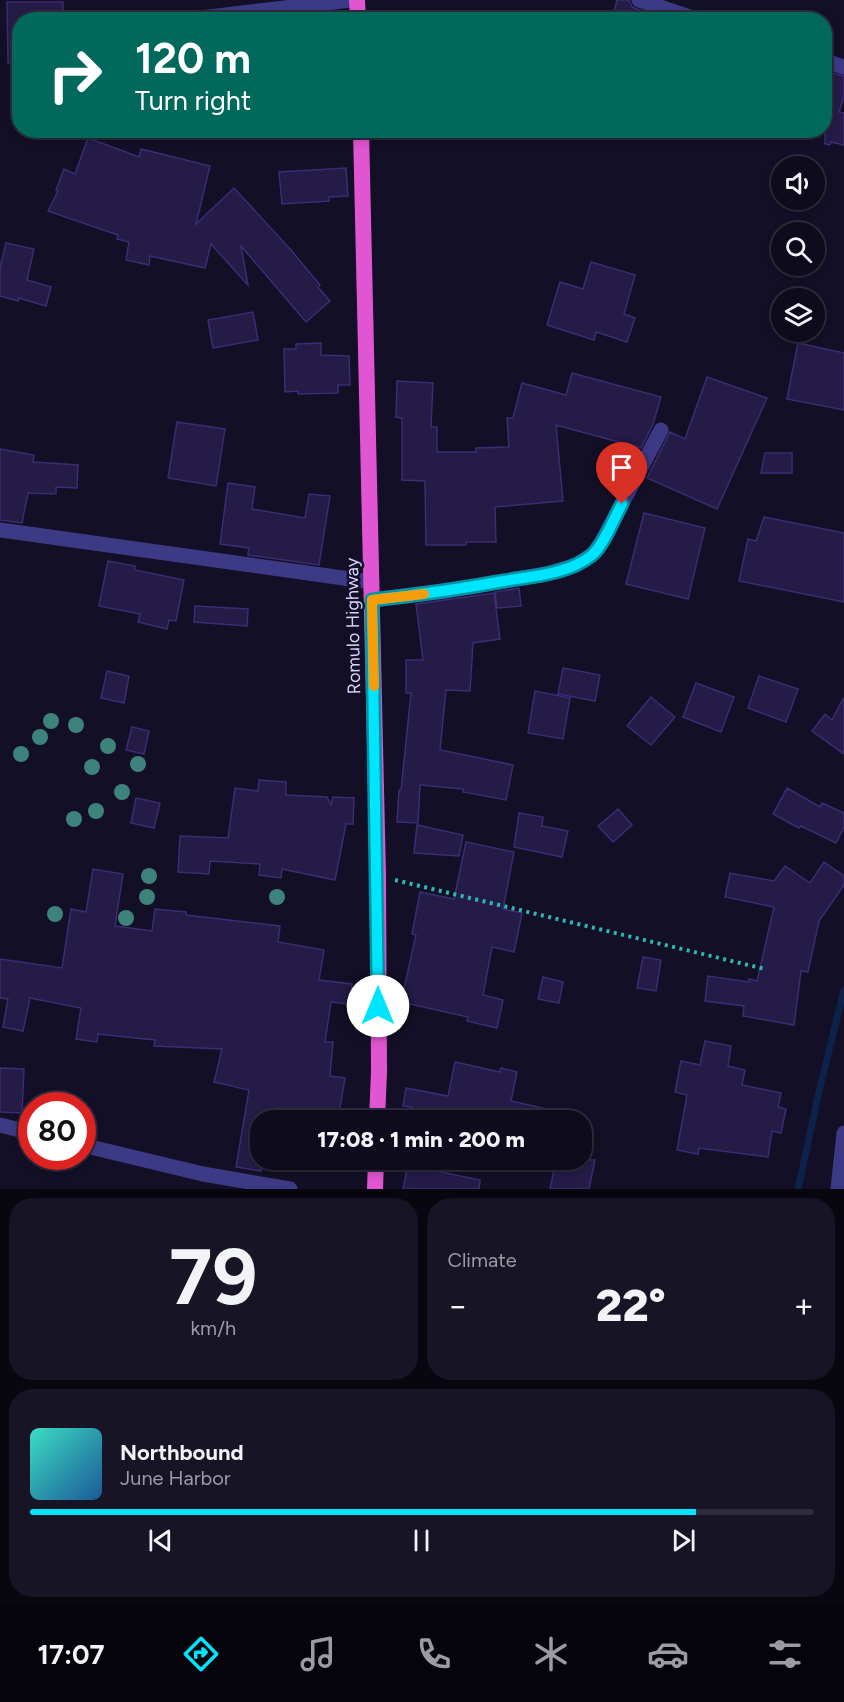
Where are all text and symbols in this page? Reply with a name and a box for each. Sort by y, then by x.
text: 120 m [135,33,251,84]
icon: right [36,36,114,114]
text: Turn right [135,84,251,117]
map controls [771,156,825,342]
button: sound [771,156,825,210]
button: search [771,222,825,276]
button: layers [771,288,825,342]
pin [596,442,647,504]
icon: arrive [605,451,638,484]
street label: Romulo Highway [341,557,365,694]
position arrow [346,974,410,1038]
speed limit sign: 80 [18,1092,96,1170]
text: 17:08 · 1 min · 200 m [317,1126,525,1153]
text: 79 [169,1230,258,1324]
text: Climate [448,1248,517,1272]
text: 22° [596,1278,666,1332]
text: − [448,1286,468,1325]
text: + [793,1286,814,1325]
text: km/h [190,1316,236,1340]
text: Northbound [120,1439,244,1466]
text: June Harbor [120,1466,231,1490]
icon: previous [144,1524,177,1557]
icon: pause [405,1524,438,1557]
icon: next [667,1524,700,1557]
icon: directions [180,1633,222,1675]
icon: music [297,1633,339,1675]
icon: phone [413,1633,455,1675]
icon: climate [530,1633,572,1675]
icon: car [647,1633,689,1675]
icon: filters [764,1633,806,1675]
text: 17:07 [37,1638,105,1671]

